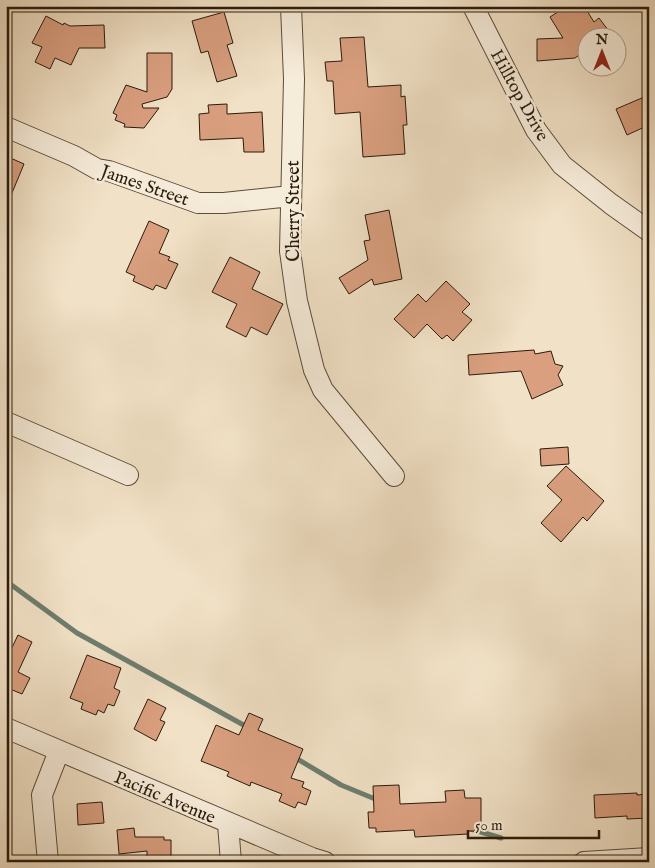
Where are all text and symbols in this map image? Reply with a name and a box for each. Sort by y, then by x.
north arrow [578,28,628,78]
text: N [595,31,608,49]
street label: Hilltop Drive [484,46,553,146]
street label: James Street [96,160,192,212]
street label: Cherry Street [283,160,306,262]
street label: Pacific Avenue [110,767,219,830]
scale bar [468,808,599,840]
text: 50 m [475,816,503,835]

